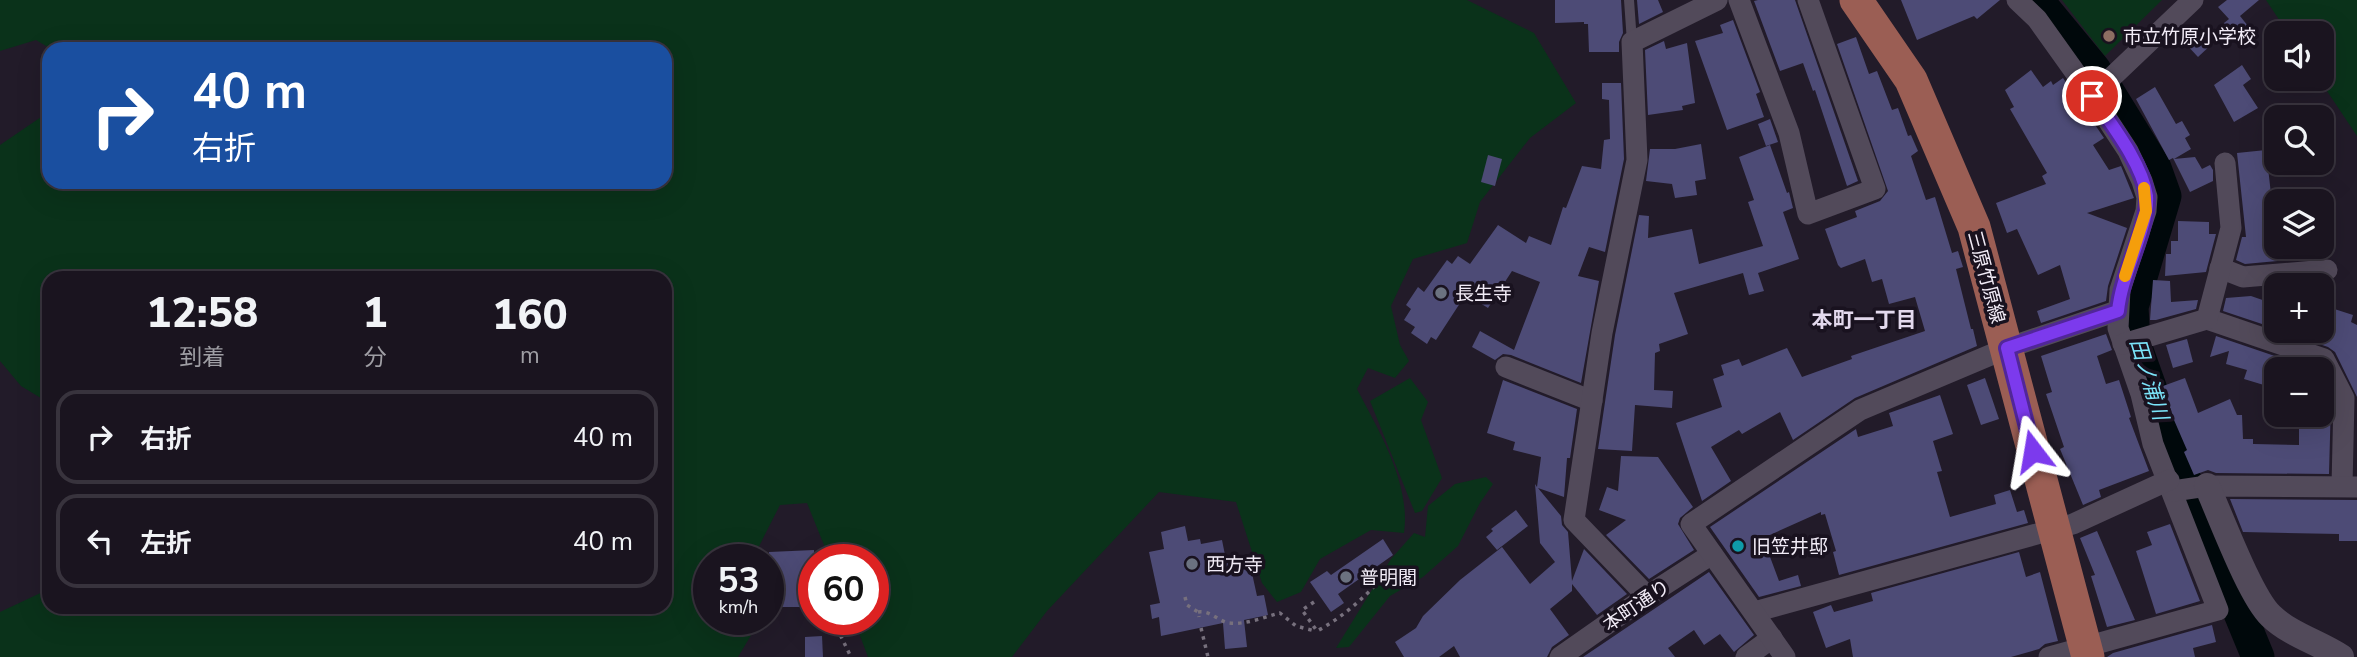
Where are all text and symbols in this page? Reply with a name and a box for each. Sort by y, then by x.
map controls [2264,21,2334,427]
button: sound [2264,21,2334,91]
place label: 市立竹原小学校 [2123,24,2256,50]
marker: 市立竹原小学校 [2101,28,2117,44]
text: 40 m [192,58,307,125]
pin [2062,66,2122,126]
icon: right [77,70,168,161]
icon: arrive [2073,77,2111,115]
button: search [2264,105,2334,175]
text: 右折 [192,127,256,170]
button: layers [2264,189,2334,259]
street label: 三原竹原線 [1961,228,2011,327]
button: + [2264,273,2334,343]
place label: 長生寺 [1455,281,1512,307]
text: 12:58 [146,285,258,342]
text: 1 [362,285,388,342]
marker: 長生寺 [1433,285,1449,301]
text: 160 [492,287,568,344]
district label: 本町一丁目 [1812,306,1917,334]
water label: 田ノ浦川 [2123,335,2175,425]
text: m [520,340,540,371]
text: 到着 [179,342,225,373]
text: 分 [364,342,387,373]
button: − [2264,357,2334,427]
position arrow [1996,414,2070,488]
icon: right [81,418,119,456]
text: 40 m [573,420,633,455]
text: 右折 [140,422,192,457]
icon: left [81,522,119,560]
text: 40 m [573,524,633,559]
text: 左折 [140,526,192,561]
place label: 旧笠井邸 [1752,534,1828,560]
marker: 旧笠井邸 [1730,538,1746,554]
speed limit sign: 60 [798,544,889,635]
place label: 西方寺 [1206,552,1263,578]
marker: 西方寺 [1184,556,1200,572]
text: 53 [717,557,760,604]
place label: 普明閣 [1360,565,1417,591]
marker: 普明閣 [1338,569,1354,585]
street label: 本町通り [1598,574,1675,638]
text: km/h [719,595,758,619]

